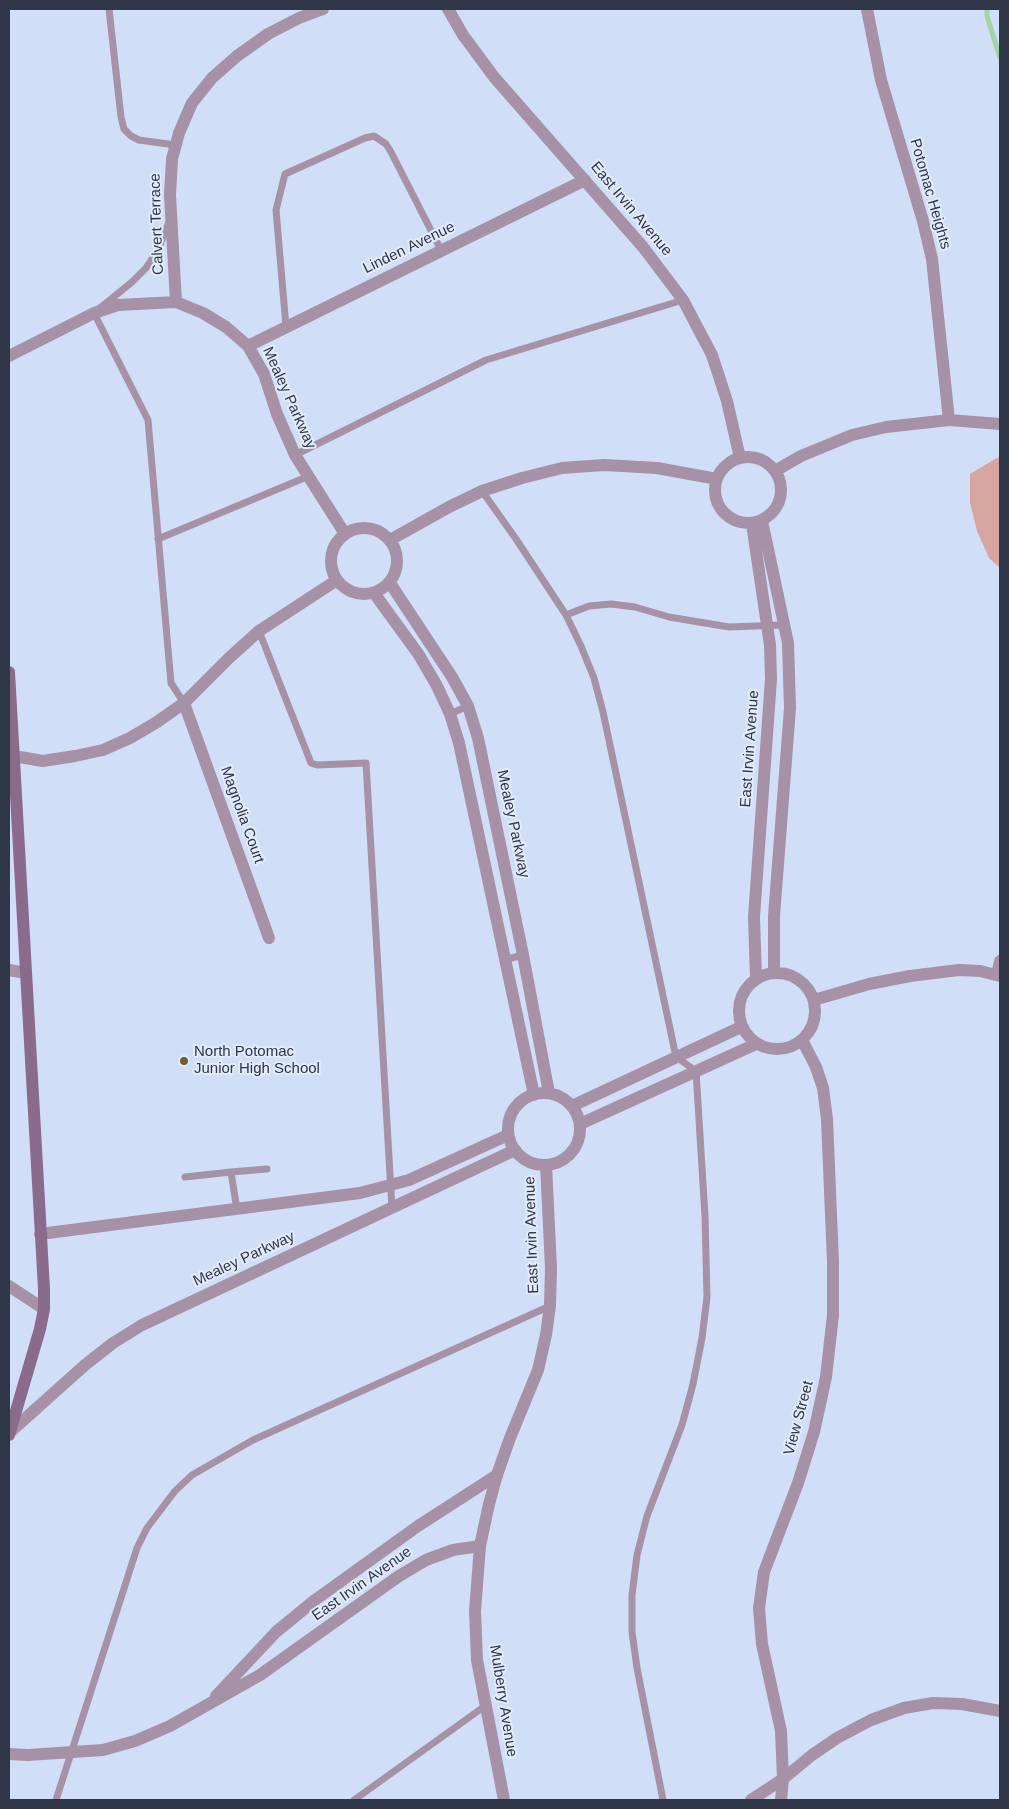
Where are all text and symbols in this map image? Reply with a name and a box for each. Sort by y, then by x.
street label: Potomac Heights [906,137,954,251]
street label: East Irvin Avenue [586,158,676,260]
street label: Calvert Terrace [146,173,168,275]
street label: Linden Avenue [360,218,458,278]
street label: Mealey Parkway [258,344,320,452]
street label: East Irvin Avenue [737,690,763,808]
street label: Magnolia Court [216,764,268,866]
street label: Mealey Parkway [493,768,533,880]
place label: North Potomac Junior High School [194,1043,320,1078]
marker: North Potomac Junior High School [178,1055,190,1067]
street label: East Irvin Avenue [521,1176,543,1294]
street label: Mealey Parkway [190,1228,298,1290]
street label: View Street [780,1379,818,1457]
street label: East Irvin Avenue [309,1543,415,1625]
street label: Mulberry Avenue [485,1644,521,1758]

